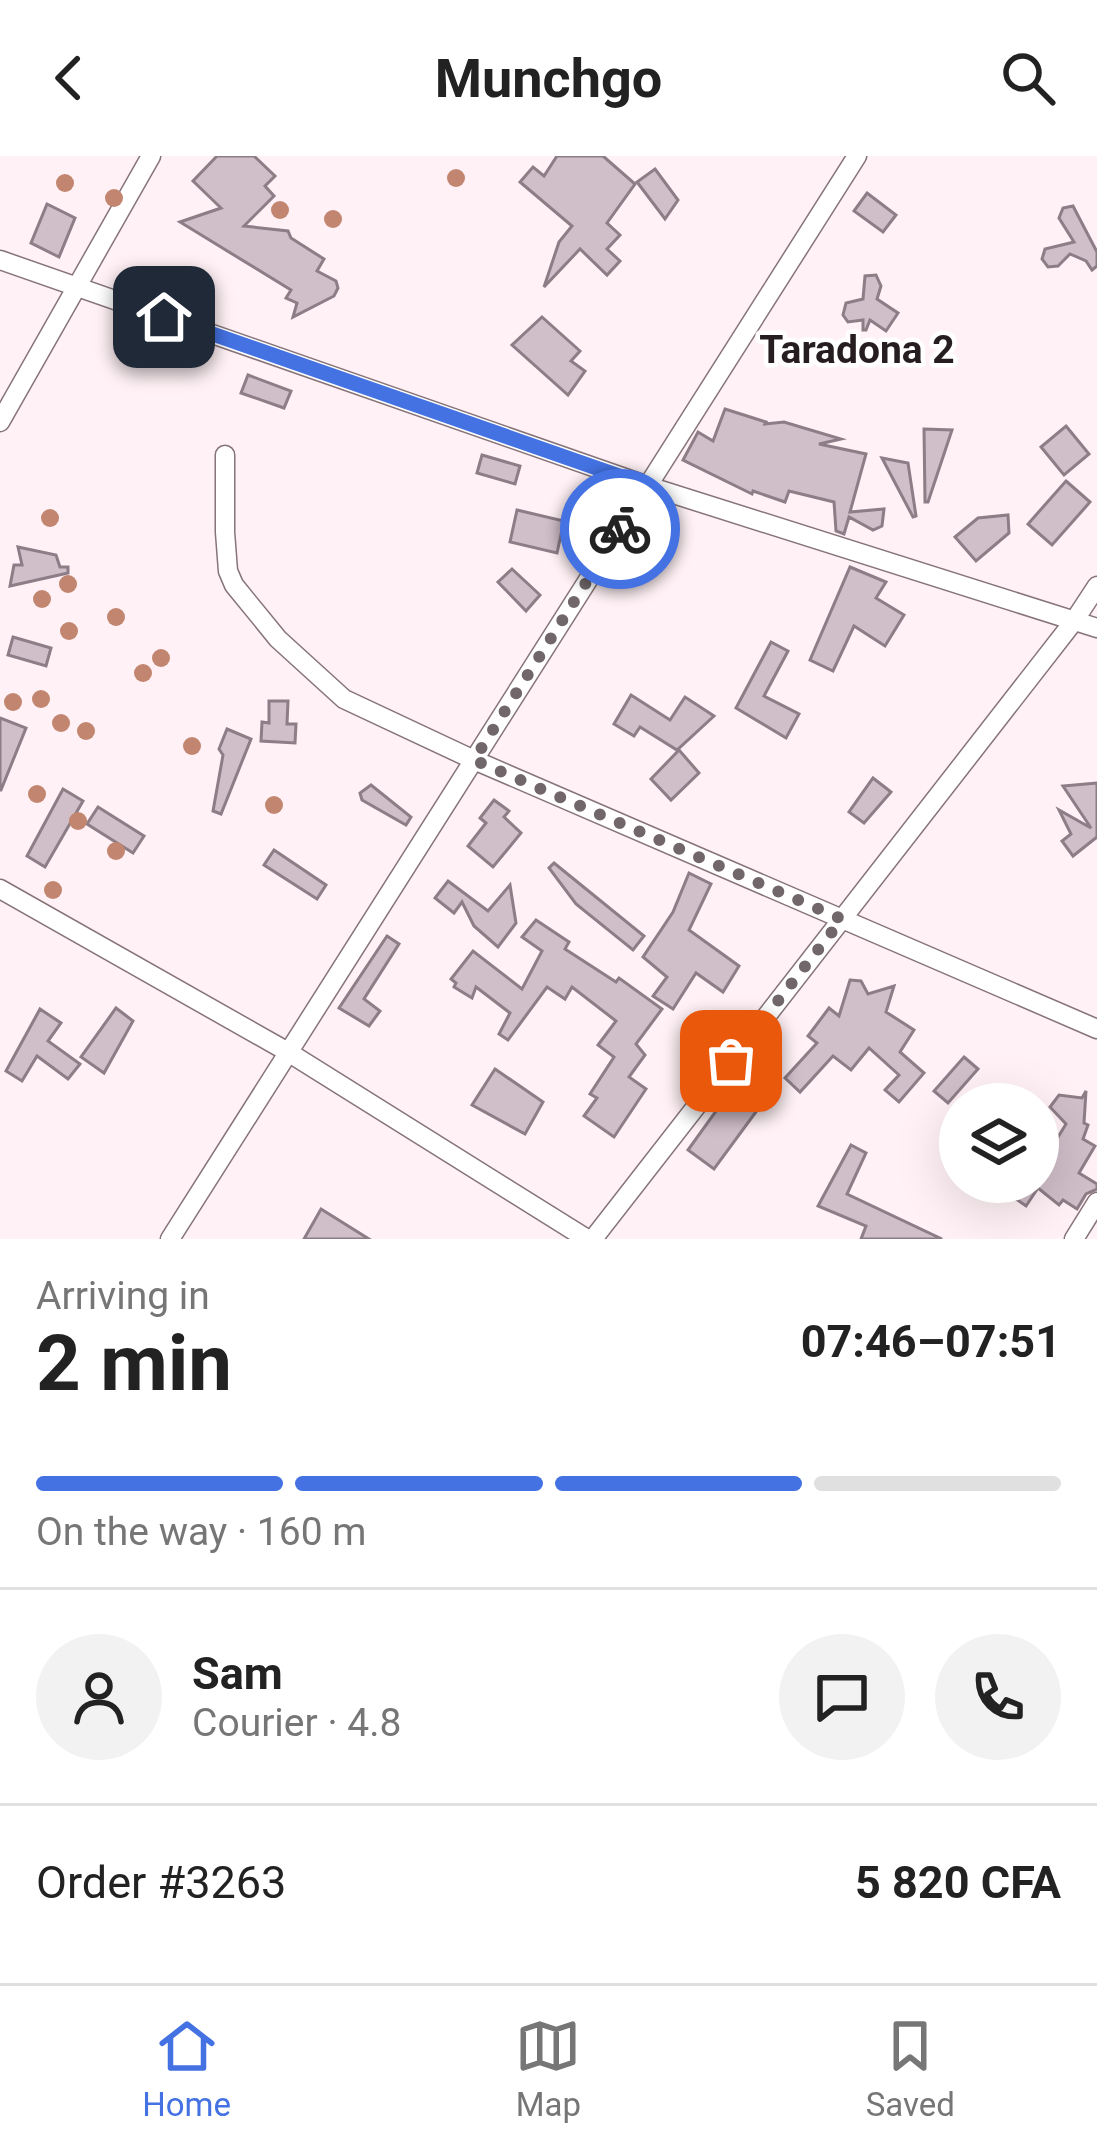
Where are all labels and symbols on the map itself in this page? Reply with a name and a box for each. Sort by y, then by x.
pin [113,266,215,368]
district label: Taradona 2 [759,327,955,373]
courier [560,469,680,589]
pin [680,1010,782,1112]

